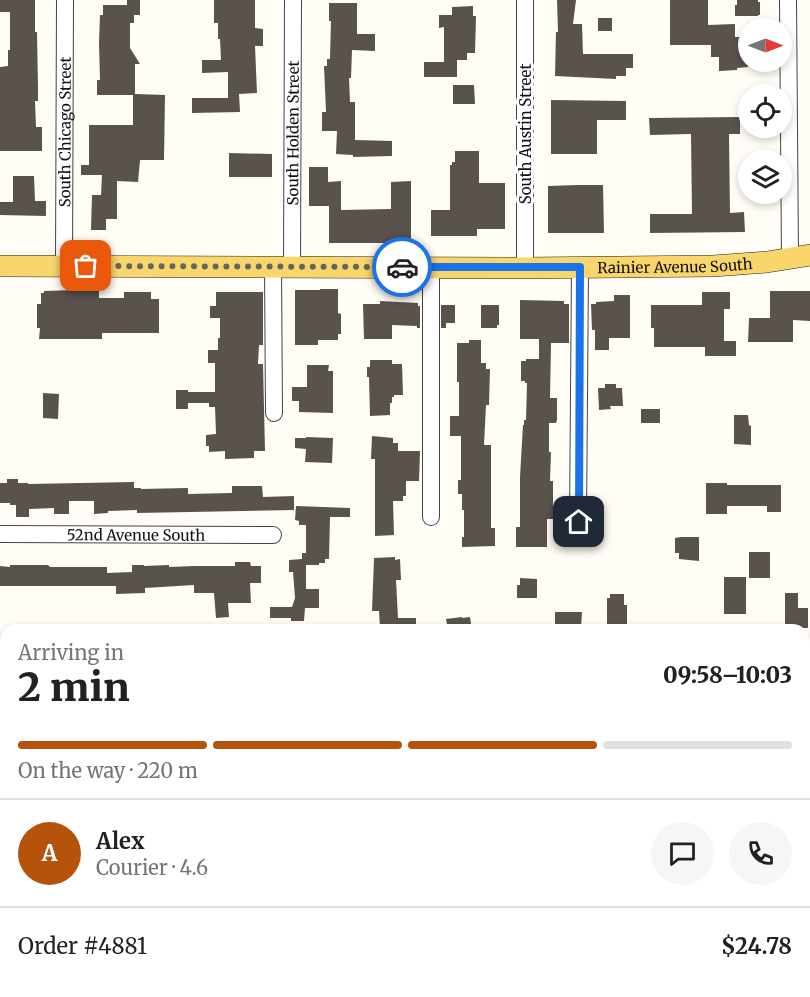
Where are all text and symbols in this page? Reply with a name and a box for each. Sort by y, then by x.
north arrow [738,18,792,72]
map controls [738,18,792,204]
street label: South Chicago Street [55,57,74,207]
street label: South Holden Street [283,60,302,205]
street label: South Austin Street [516,64,535,204]
button: locate [738,84,792,138]
button: layers [738,150,792,204]
courier [372,237,432,297]
pin [60,240,111,291]
icon: bag [69,249,102,282]
icon: car [386,251,419,284]
street label: Rainier Avenue South [597,254,753,277]
pin [553,496,604,547]
icon: home [562,505,595,538]
street label: 52nd Avenue South [67,525,205,544]
text: Arriving in [18,640,124,665]
text: 09:58–10:03 [663,661,792,689]
text: 2 min [18,663,130,712]
text: On the way · 220 m [18,758,198,783]
button: chat [651,822,714,885]
button: phone [729,822,792,885]
text: Alex [96,827,145,855]
text: A [42,839,57,867]
text: Courier · 4.6 [96,855,208,880]
text: Order #4881 [18,932,147,960]
text: $24.78 [721,932,792,960]

